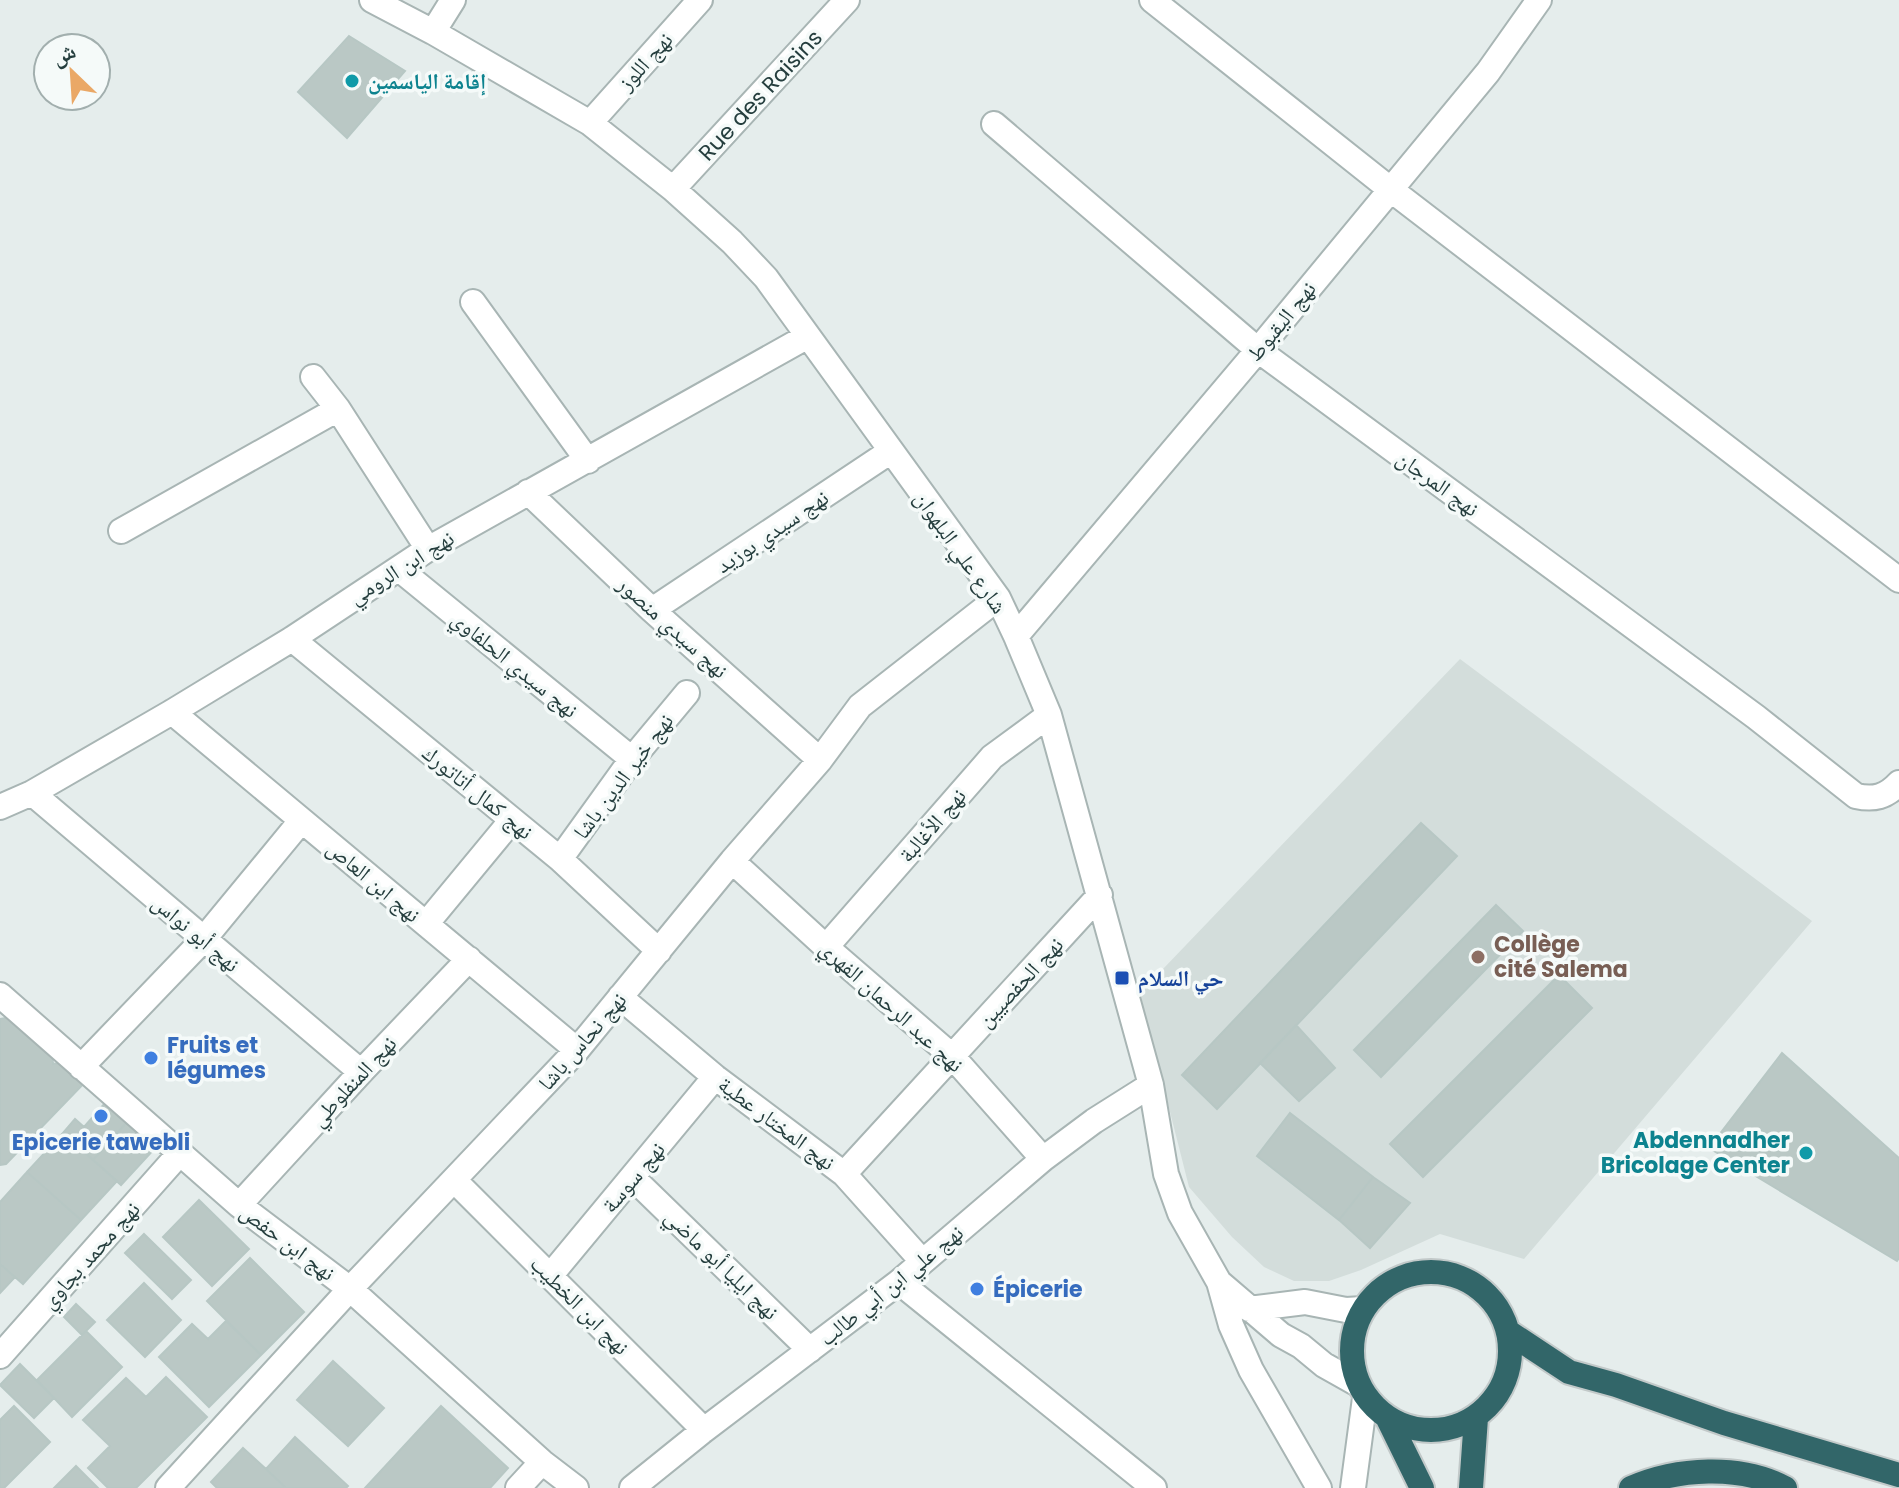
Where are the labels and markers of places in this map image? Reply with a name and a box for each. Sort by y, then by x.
place label: إقامة الياسمين [368,66,486,97]
marker: إقامة الياسمين [343,72,361,90]
place label: Collège cité Salema [1494,929,1628,985]
marker: Collège cité Salema [1469,948,1487,966]
place label: حي السلام [1138,963,1223,995]
marker: حي السلام [1113,969,1131,987]
place label: Fruits et légumes [167,1030,266,1086]
marker: Fruits et légumes [142,1049,160,1067]
marker: Epicerie tawebli [92,1107,110,1125]
place label: Abdennadher Bricolage Center [1601,1125,1790,1181]
place label: Epicerie tawebli [12,1127,190,1158]
marker: Abdennadher Bricolage Center [1797,1144,1815,1162]
place label: Épicerie [993,1274,1083,1305]
marker: Épicerie [968,1280,986,1298]

